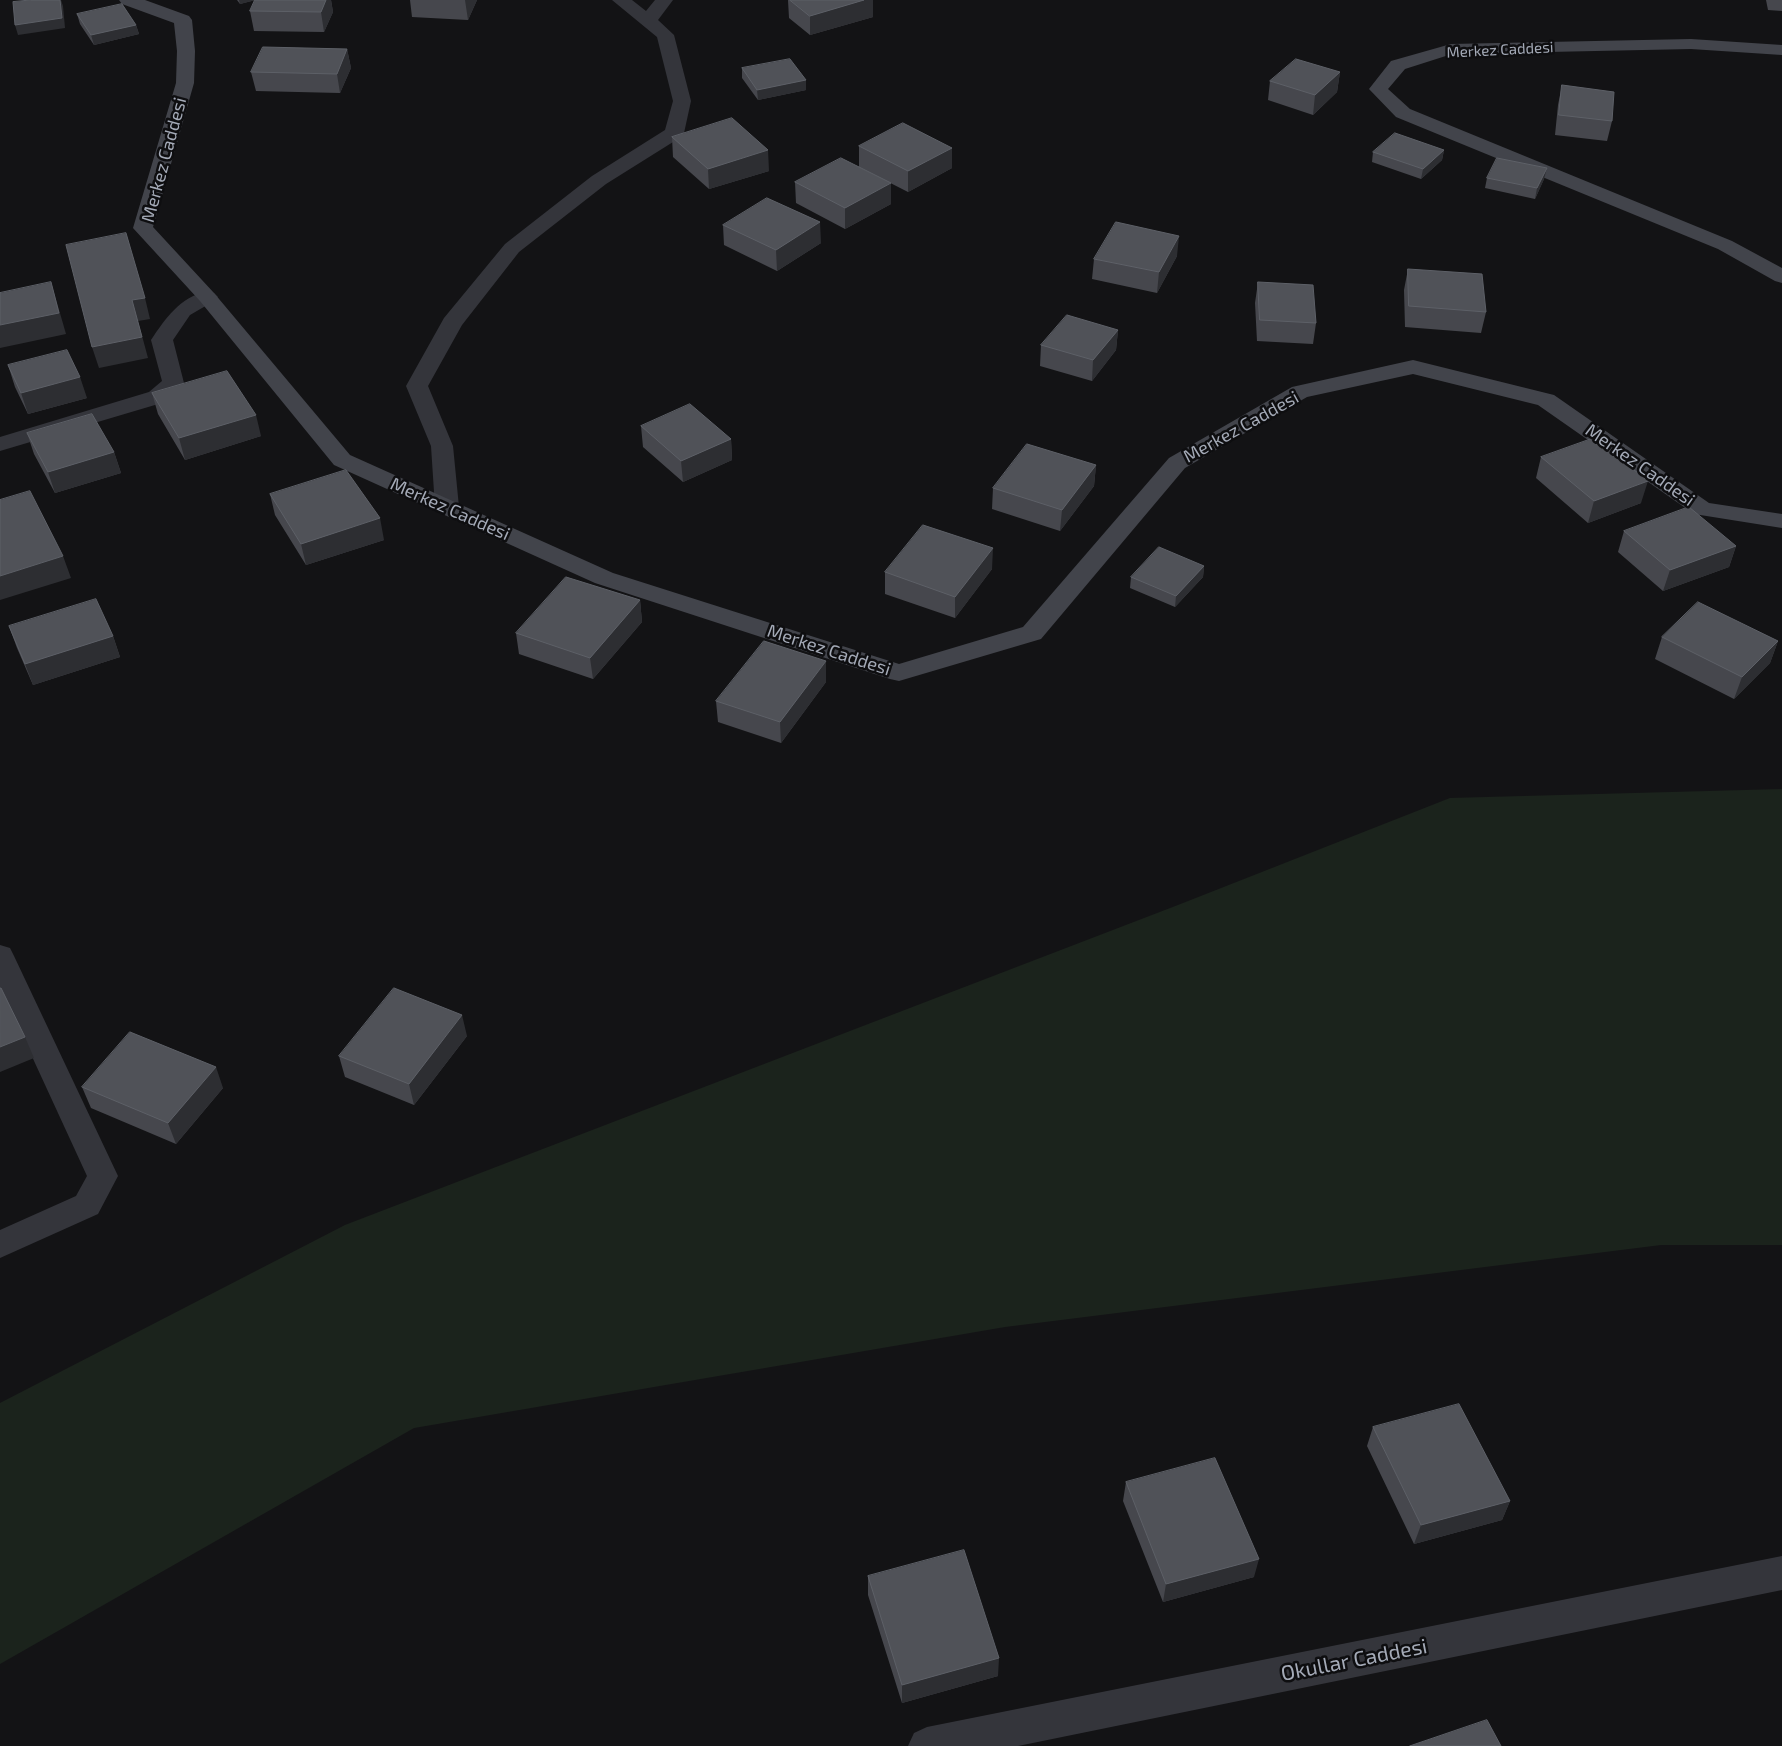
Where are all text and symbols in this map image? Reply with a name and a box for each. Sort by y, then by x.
street label: Merkez Caddesi [1446,38,1554,62]
street label: Merkez Caddesi [137,95,191,225]
street label: Merkez Caddesi [1180,386,1302,468]
street label: Merkez Caddesi [1581,419,1699,511]
street label: Merkez Caddesi [387,473,513,545]
street label: Merkez Caddesi [765,620,893,680]
street label: Okullar Caddesi [1279,1633,1429,1687]

